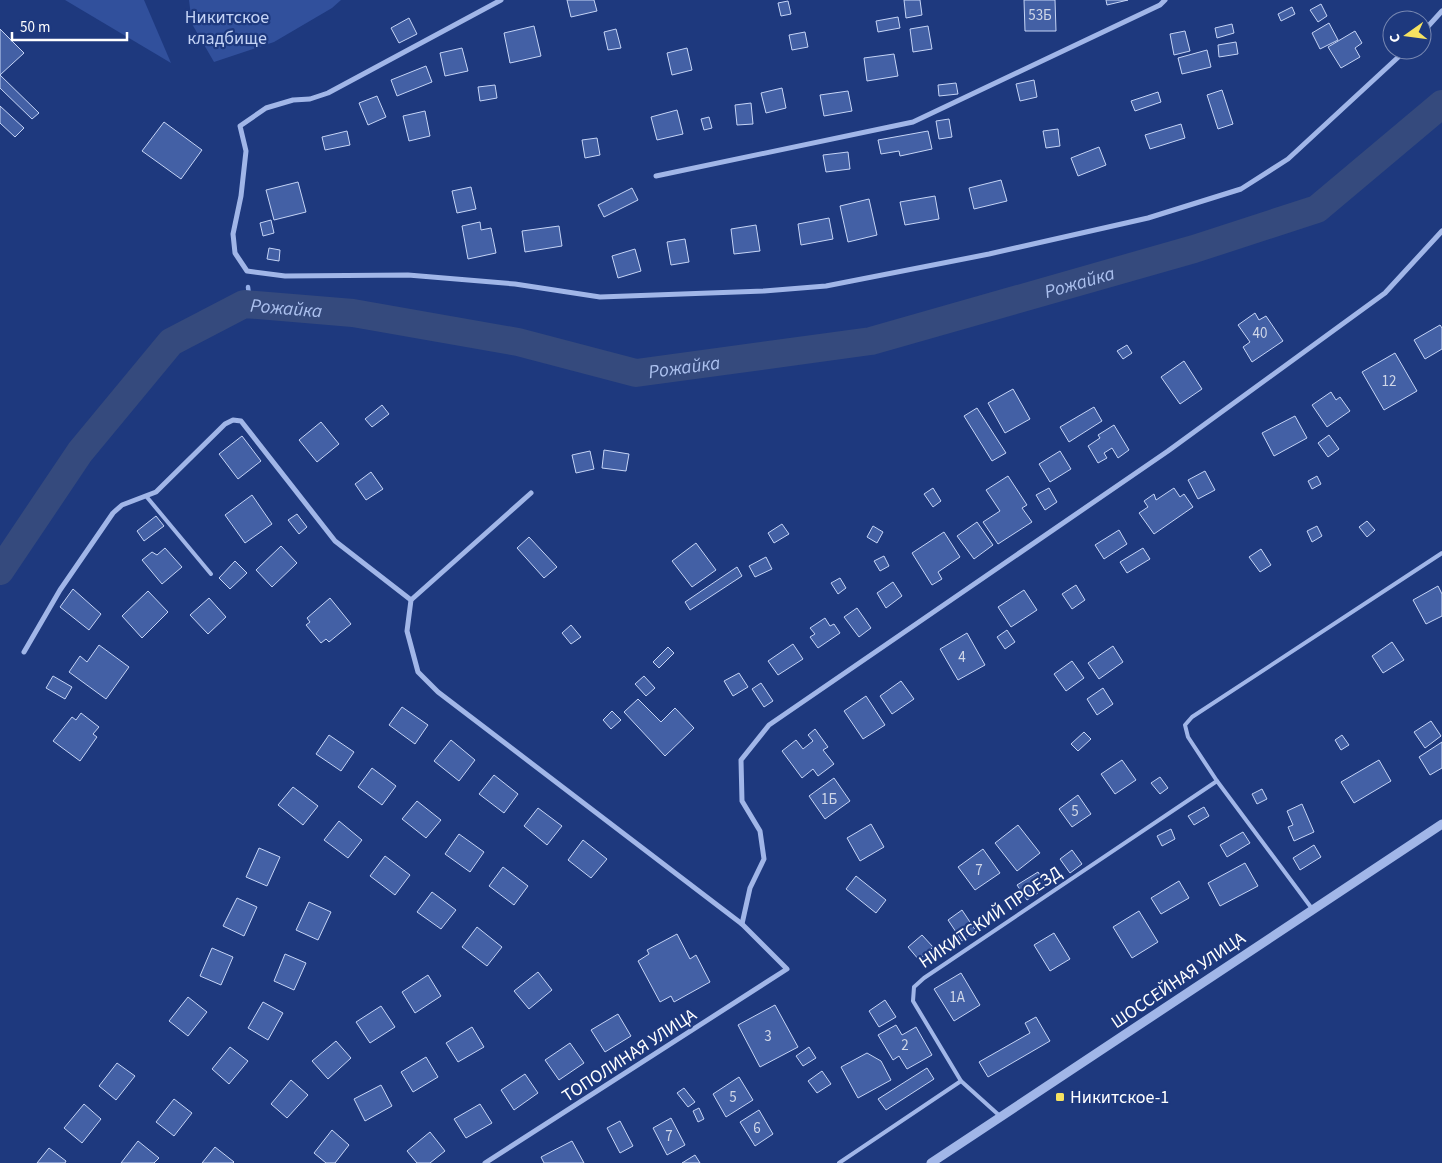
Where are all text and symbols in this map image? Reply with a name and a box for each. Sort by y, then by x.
park label: Никитское кладбище [185,5,269,51]
house number: 53Б [1028,5,1052,26]
scale bar [12,10,128,42]
north arrow [1382,10,1432,60]
text: 50 m [20,17,50,38]
text: С [1385,32,1406,44]
water label: Рожайка [1041,260,1118,306]
water label: Рожайка [249,293,323,325]
house number: 40 [1253,323,1267,344]
water label: Рожайка [647,350,722,386]
house number: 12 [1382,371,1396,392]
house number: 4 [958,647,966,668]
house number: 1Б [821,789,837,810]
house number: 5 [1071,801,1079,822]
street label: НИКИТСКИЙ ПРОЕЗД [914,860,1067,975]
house number: 7 [975,860,983,881]
street label: ШОССЕЙНАЯ УЛИЦА [1106,926,1251,1035]
house number: 1А [949,987,966,1008]
street label: ТОПОЛИНАЯ УЛИЦА [557,1002,702,1108]
house number: 3 [764,1026,772,1047]
house number: 2 [901,1035,909,1056]
place label: Никитское-1 [1070,1085,1169,1110]
house number: 5 [729,1087,737,1108]
marker: Никитское-1 [1054,1091,1066,1103]
house number: 6 [753,1118,761,1139]
house number: 7 [665,1126,673,1147]

